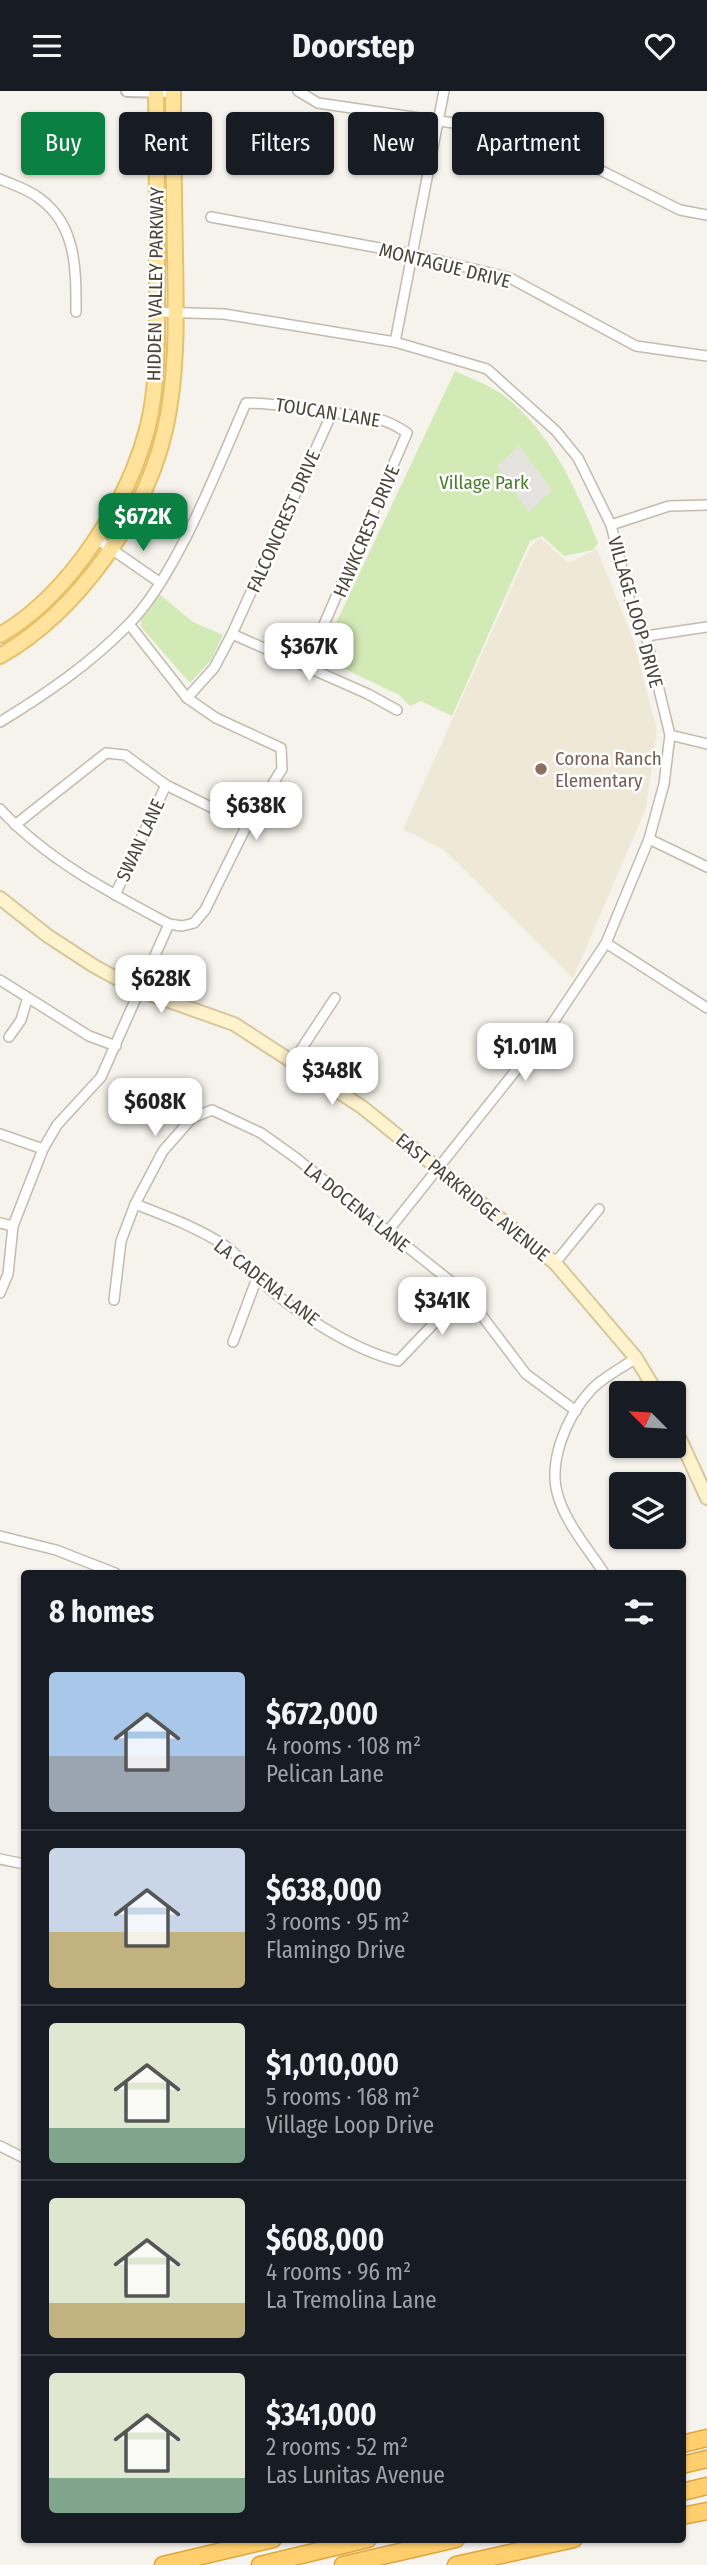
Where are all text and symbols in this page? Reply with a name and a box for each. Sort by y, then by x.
icon: menu [28,27,66,65]
text: Doorstep [292,27,415,65]
icon: heart [641,27,679,65]
chip: Buy [21,112,105,175]
chip: Rent [119,112,212,175]
chip: Filters [226,112,334,175]
chip: New [348,112,438,175]
chip: Apartment [452,112,604,175]
street label: HIDDEN VALLEY PARKWAY [142,186,169,381]
street label: MONTAGUE DRIVE [377,238,513,293]
street label: TOUCAN LANE [274,393,382,432]
street label: FALCONCREST DRIVE [242,446,325,596]
street label: HAWKCREST DRIVE [328,462,405,601]
park label: Village Park [439,471,529,494]
pin: $672K [94,493,192,553]
text: $672K [115,502,171,530]
street label: VILLAGE LOOP DRIVE [603,534,668,691]
pin: $367K [260,623,358,683]
text: $367K [280,632,338,660]
place label: Corona Ranch Elementary [555,747,662,792]
marker: Corona Ranch Elementary [533,761,549,777]
pin: $638K [207,783,305,842]
text: $638K [226,791,286,819]
street label: SWAN LANE [111,795,170,885]
pin: $628K [112,955,210,1015]
text: $628K [131,964,191,992]
pin: $1.01M [468,1023,582,1083]
text: $1.01M [493,1032,557,1060]
pin: $348K [283,1047,381,1107]
text: $348K [302,1056,362,1084]
pin: $608K [106,1079,204,1138]
text: $608K [124,1087,186,1115]
street label: EAST PARKRIDGE AVENUE [391,1128,554,1266]
street label: LA DOCENA LANE [299,1158,414,1257]
street label: LA CADENA LANE [209,1234,324,1331]
pin: $341K [393,1277,491,1337]
text: $341K [414,1286,470,1314]
north arrow [609,1381,686,1458]
map controls [609,1381,686,1549]
button: layers [609,1472,686,1549]
icon: filters [620,1593,658,1631]
text: 8 homes [49,1594,154,1630]
text: $672,000 [266,1696,378,1732]
icon: home [105,1700,189,1784]
text: 4 rooms · 108 m² [266,1732,421,1760]
text: Pelican Lane [266,1760,384,1788]
text: $638,000 [266,1872,382,1908]
icon: home [105,1876,189,1960]
text: 3 rooms · 95 m² [266,1908,410,1936]
text: Flamingo Drive [266,1936,405,1964]
text: $1,010,000 [266,2047,399,2083]
icon: home [105,2051,189,2135]
text: 5 rooms · 168 m² [266,2083,420,2111]
text: Village Loop Drive [266,2111,434,2139]
text: $608,000 [266,2222,384,2258]
icon: home [105,2226,189,2310]
text: 4 rooms · 96 m² [266,2258,411,2286]
text: La Tremolina Lane [266,2286,437,2314]
text: $341,000 [266,2397,377,2433]
icon: home [105,2401,189,2485]
text: 2 rooms · 52 m² [266,2433,408,2461]
text: Las Lunitas Avenue [266,2461,445,2489]

